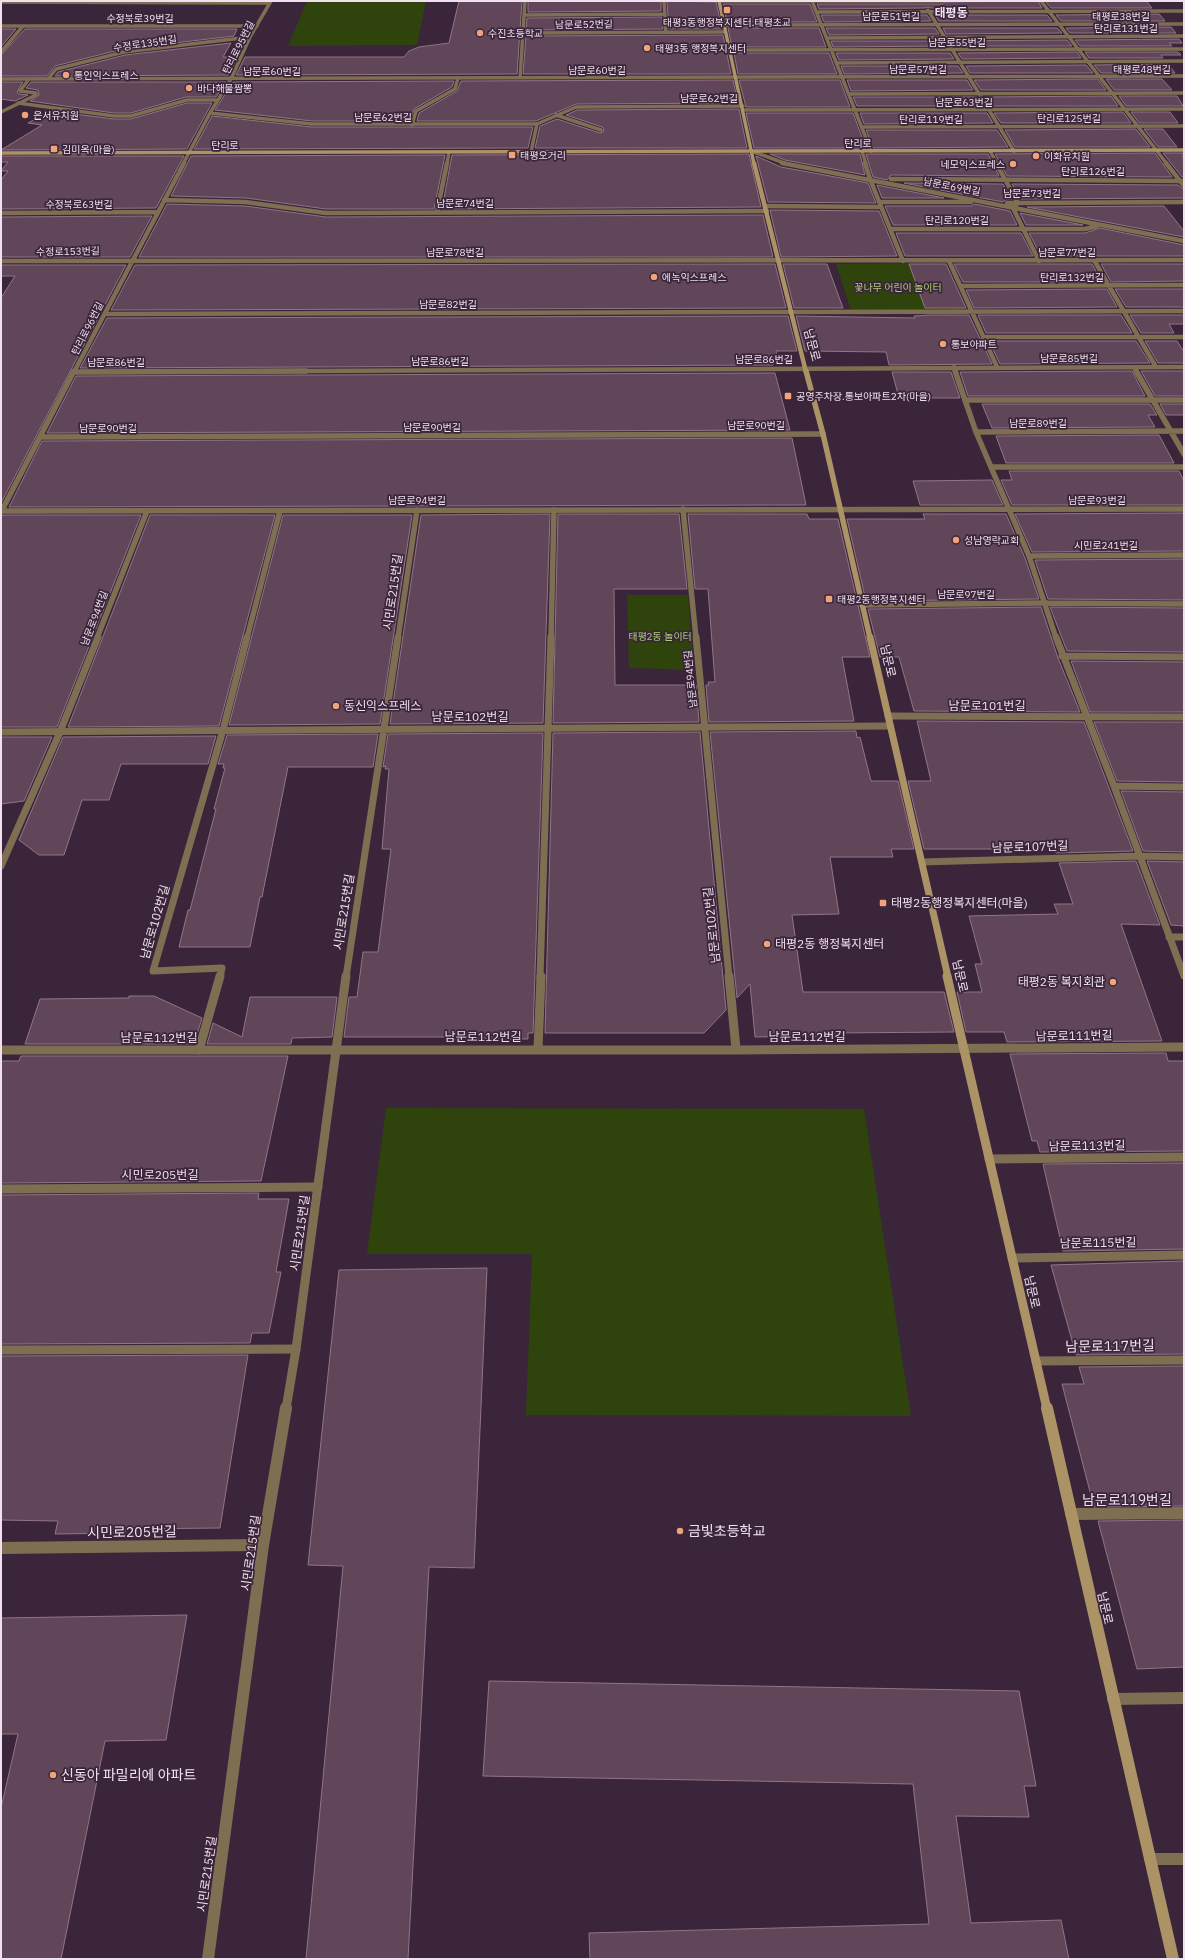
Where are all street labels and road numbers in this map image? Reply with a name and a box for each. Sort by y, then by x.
street label: 남문로51번길 [862,10,920,23]
street label: 태평로38번길 [1092,10,1150,23]
street label: 수정북로39번길 [106,12,174,25]
street label: 남문로52번길 [555,17,613,32]
street label: 탄리로95번길 [219,18,257,76]
street label: 탄리로131번길 [1094,22,1158,35]
street label: 수정로135번길 [112,33,178,54]
street label: 남문로55번길 [928,36,986,49]
street label: 남문로57번길 [889,63,947,76]
street label: 태평로48번길 [1113,63,1171,76]
street label: 남문로60번길 [568,64,626,77]
street label: 남문로60번길 [243,65,301,78]
street label: 남문로62번길 [680,92,738,105]
street label: 남문로63번길 [935,96,993,109]
street label: 남문로62번길 [354,111,412,124]
street label: 탄리로125번길 [1037,112,1101,125]
street label: 탄리로119번길 [899,113,963,126]
street label: 탄리로 [844,137,872,150]
street label: 탄리로 [211,139,239,152]
street label: 탄리로126번길 [1061,165,1125,178]
street label: 남문로69번길 [922,175,982,198]
street label: 남문로73번길 [1003,187,1061,200]
street label: 남문로74번길 [436,197,494,210]
street label: 수정북로63번길 [45,198,113,211]
street label: 탄리로120번길 [925,214,989,227]
street label: 수정로153번길 [36,244,100,259]
street label: 남문로78번길 [426,246,484,259]
street label: 남문로77번길 [1038,246,1096,259]
street label: 탄리로132번길 [1040,271,1104,284]
street label: 남문로82번길 [419,298,477,311]
street label: 탄리로96번길 [68,299,106,357]
street label: 남문로 [801,327,824,363]
street label: 남문로85번길 [1040,352,1098,365]
street label: 남문로86번길 [735,353,793,366]
street label: 남문로86번길 [411,355,469,368]
street label: 남문로86번길 [87,356,145,369]
street label: 남문로89번길 [1009,417,1067,430]
street label: 남문로90번길 [727,419,785,432]
street label: 남문로90번길 [403,421,461,434]
street label: 남문로90번길 [79,422,137,435]
street label: 남문로94번길 [388,494,446,507]
street label: 남문로93번길 [1068,494,1126,507]
street label: 시민로241번길 [1074,539,1138,552]
street label: 시민로215번길 [380,553,405,631]
street label: 남문로97번길 [937,588,995,601]
street label: 남문로94번길 [78,589,111,648]
street label: 남문로 [877,643,900,679]
street label: 남문로94번길 [681,649,700,708]
street label: 남문로101번길 [949,698,1025,713]
street label: 남문로102번길 [432,709,508,724]
street label: 남문로107번길 [991,838,1069,855]
street label: 시민로215번길 [330,873,357,951]
street label: 남문로102번길 [137,883,172,961]
street label: 남문로102번길 [700,886,723,964]
street label: 남문로 [949,958,972,994]
street label: 남문로111번길 [1035,1027,1113,1044]
street label: 남문로112번길 [445,1029,521,1044]
street label: 남문로112번길 [769,1029,845,1044]
street label: 남문로112번길 [121,1030,197,1045]
street label: 남문로113번길 [1048,1137,1126,1154]
street label: 시민로205번길 [122,1167,198,1182]
street label: 시민로215번길 [287,1194,312,1272]
street label: 남문로115번길 [1059,1234,1137,1251]
street label: 남문로 [1021,1274,1044,1310]
street label: 남문로117번길 [1065,1336,1155,1356]
street label: 남문로119번길 [1082,1491,1172,1509]
street label: 시민로215번길 [238,1514,263,1592]
street label: 시민로205번길 [87,1522,177,1542]
street label: 남문로 [1094,1590,1117,1626]
street label: 시민로215번길 [194,1835,219,1913]

